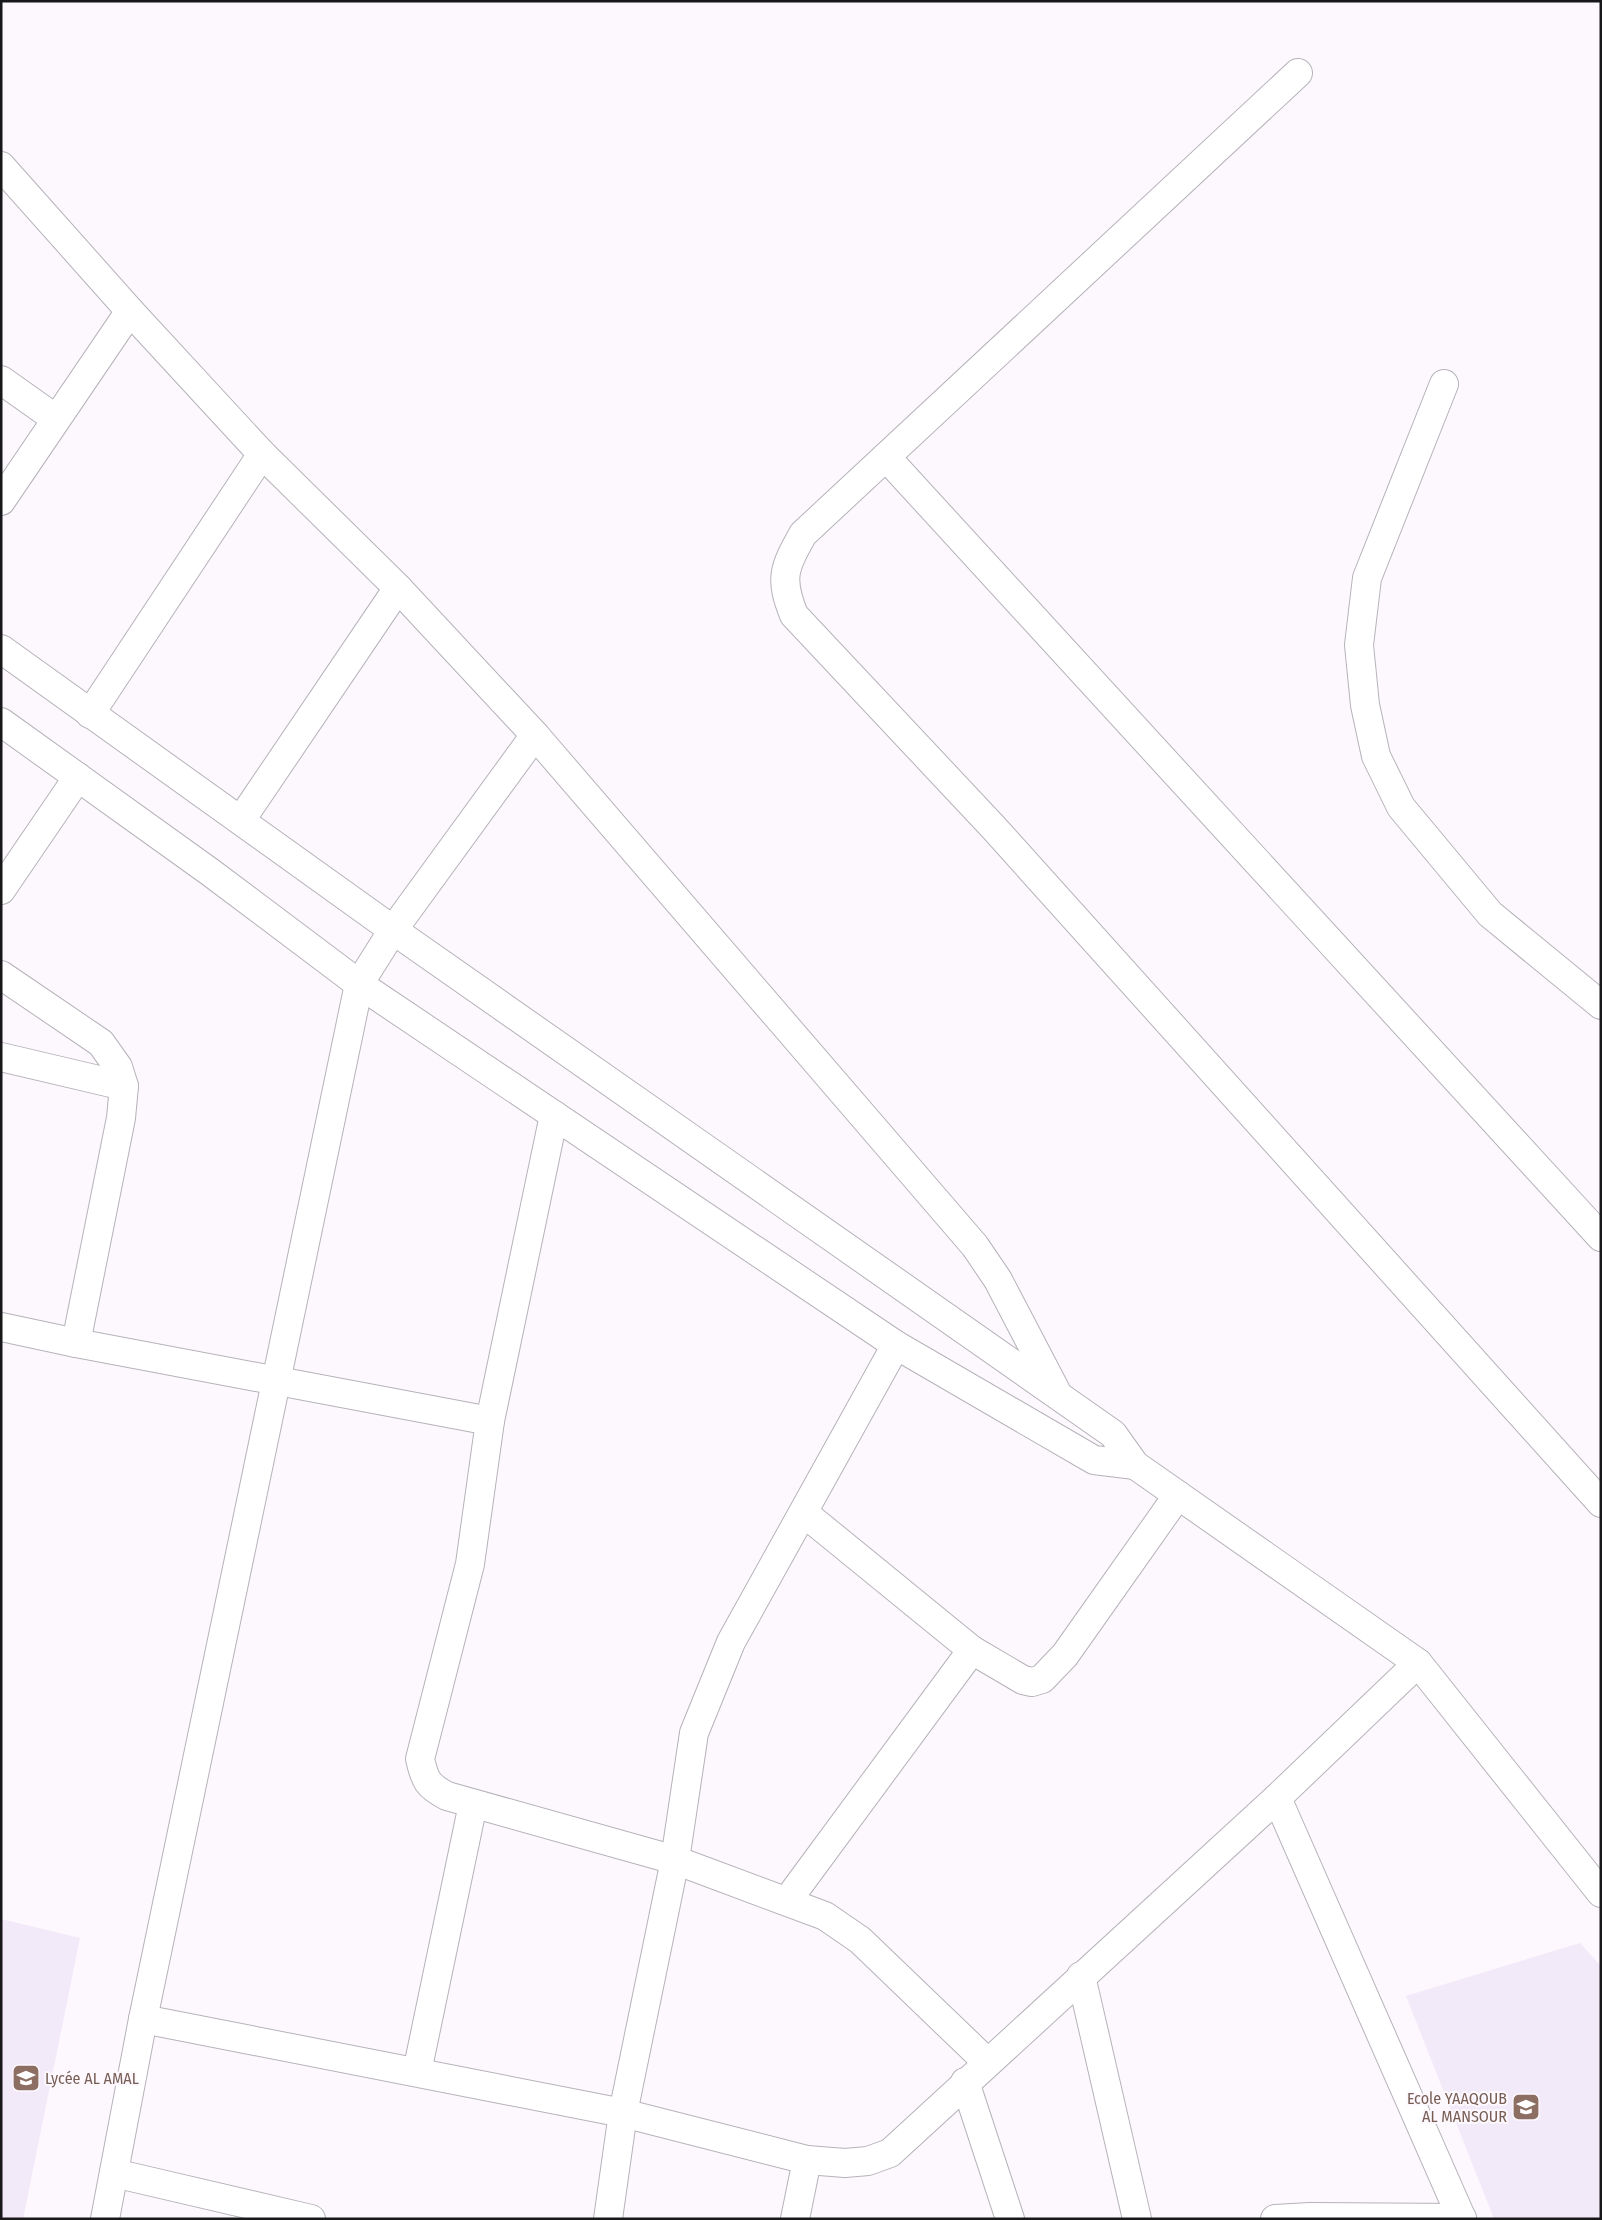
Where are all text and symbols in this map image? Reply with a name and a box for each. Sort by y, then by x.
school or university icon: Lycée AL AMAL [11,2063,41,2093]
place label: Lycée AL AMAL [45,2069,139,2088]
place label: Ecole YAAQOUB AL MANSOUR [1407,2089,1507,2126]
school or university icon: Ecole YAAQOUB AL MANSOUR [1511,2092,1541,2122]

